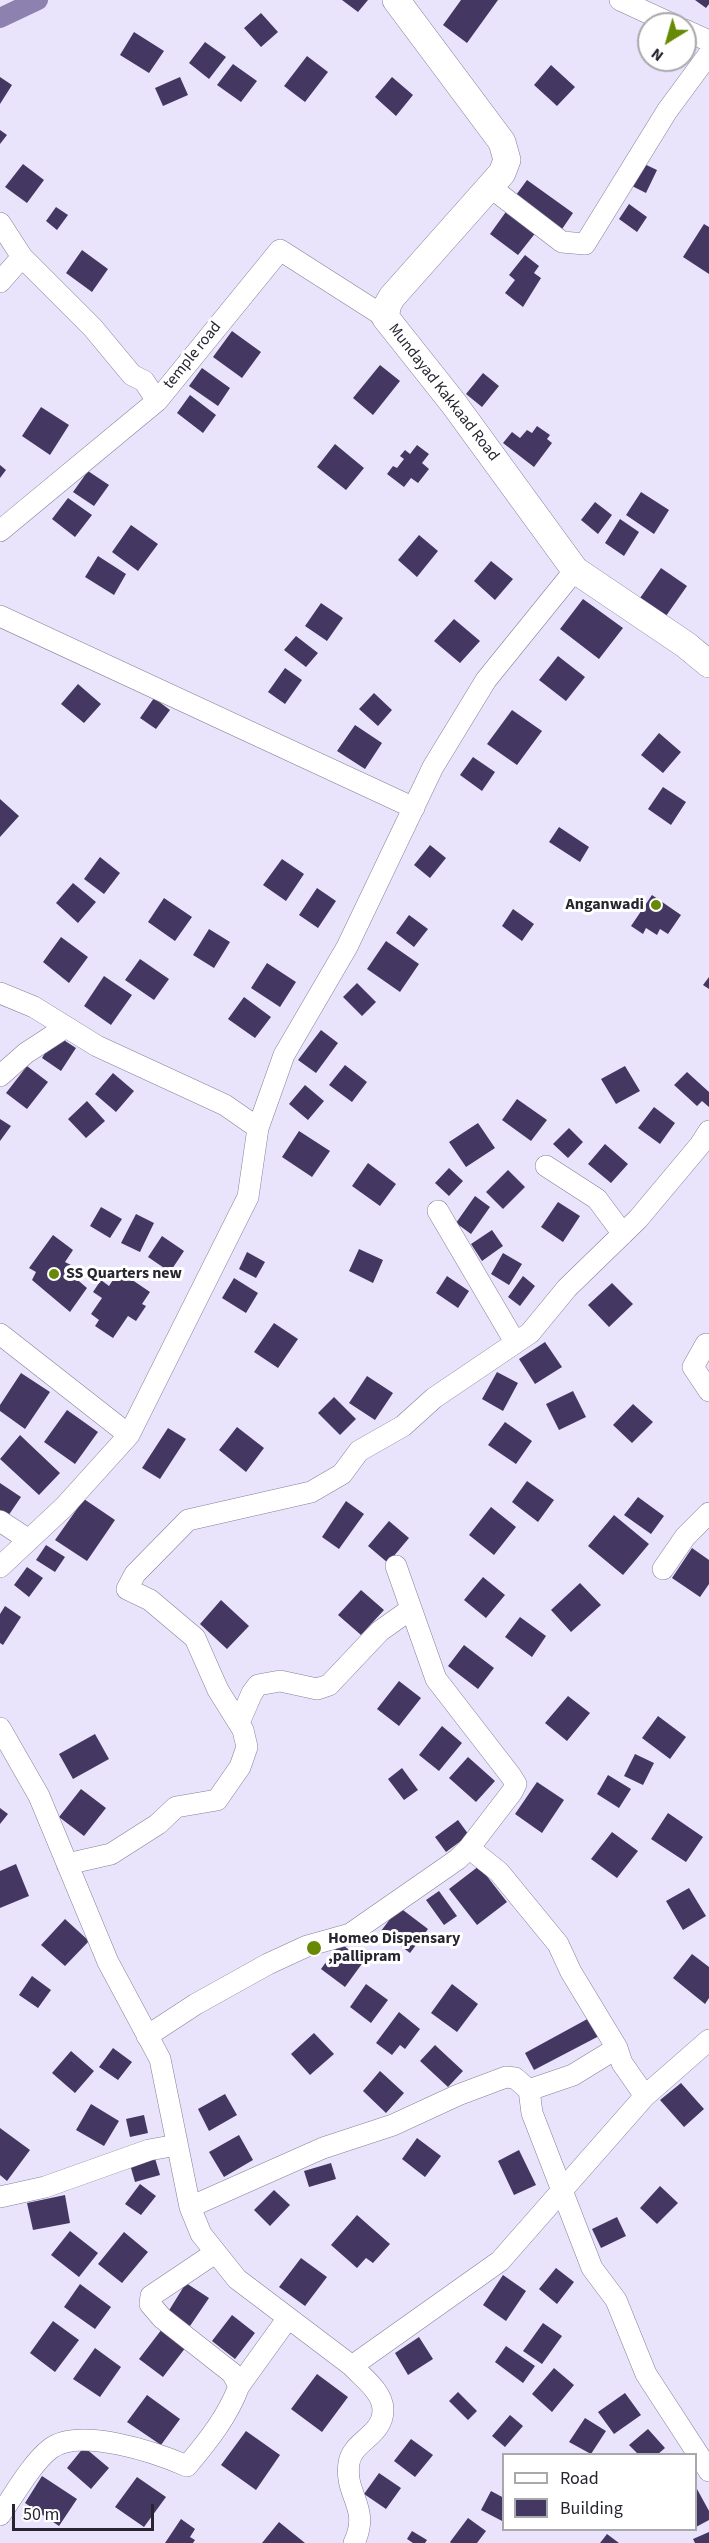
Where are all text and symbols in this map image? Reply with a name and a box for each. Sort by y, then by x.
north arrow [637,12,697,72]
text: N [647,43,668,67]
street label: temple road [160,318,226,394]
street label: Mundayad Kakkaad Road [383,321,503,465]
place label: Anganwadi [566,895,644,915]
marker: Anganwadi [649,898,663,912]
place label: SS Quarters new [66,1264,182,1284]
marker: SS Quarters new [47,1267,61,1281]
place label: Homeo Dispensary ,pallipram [328,1929,460,1967]
marker: Homeo Dispensary ,pallipram [305,1939,323,1957]
legend [502,2453,697,2531]
text: Road [560,2466,599,2491]
scale bar [15,2492,158,2530]
text: Building [560,2496,623,2521]
text: 50 m [23,2502,59,2527]

